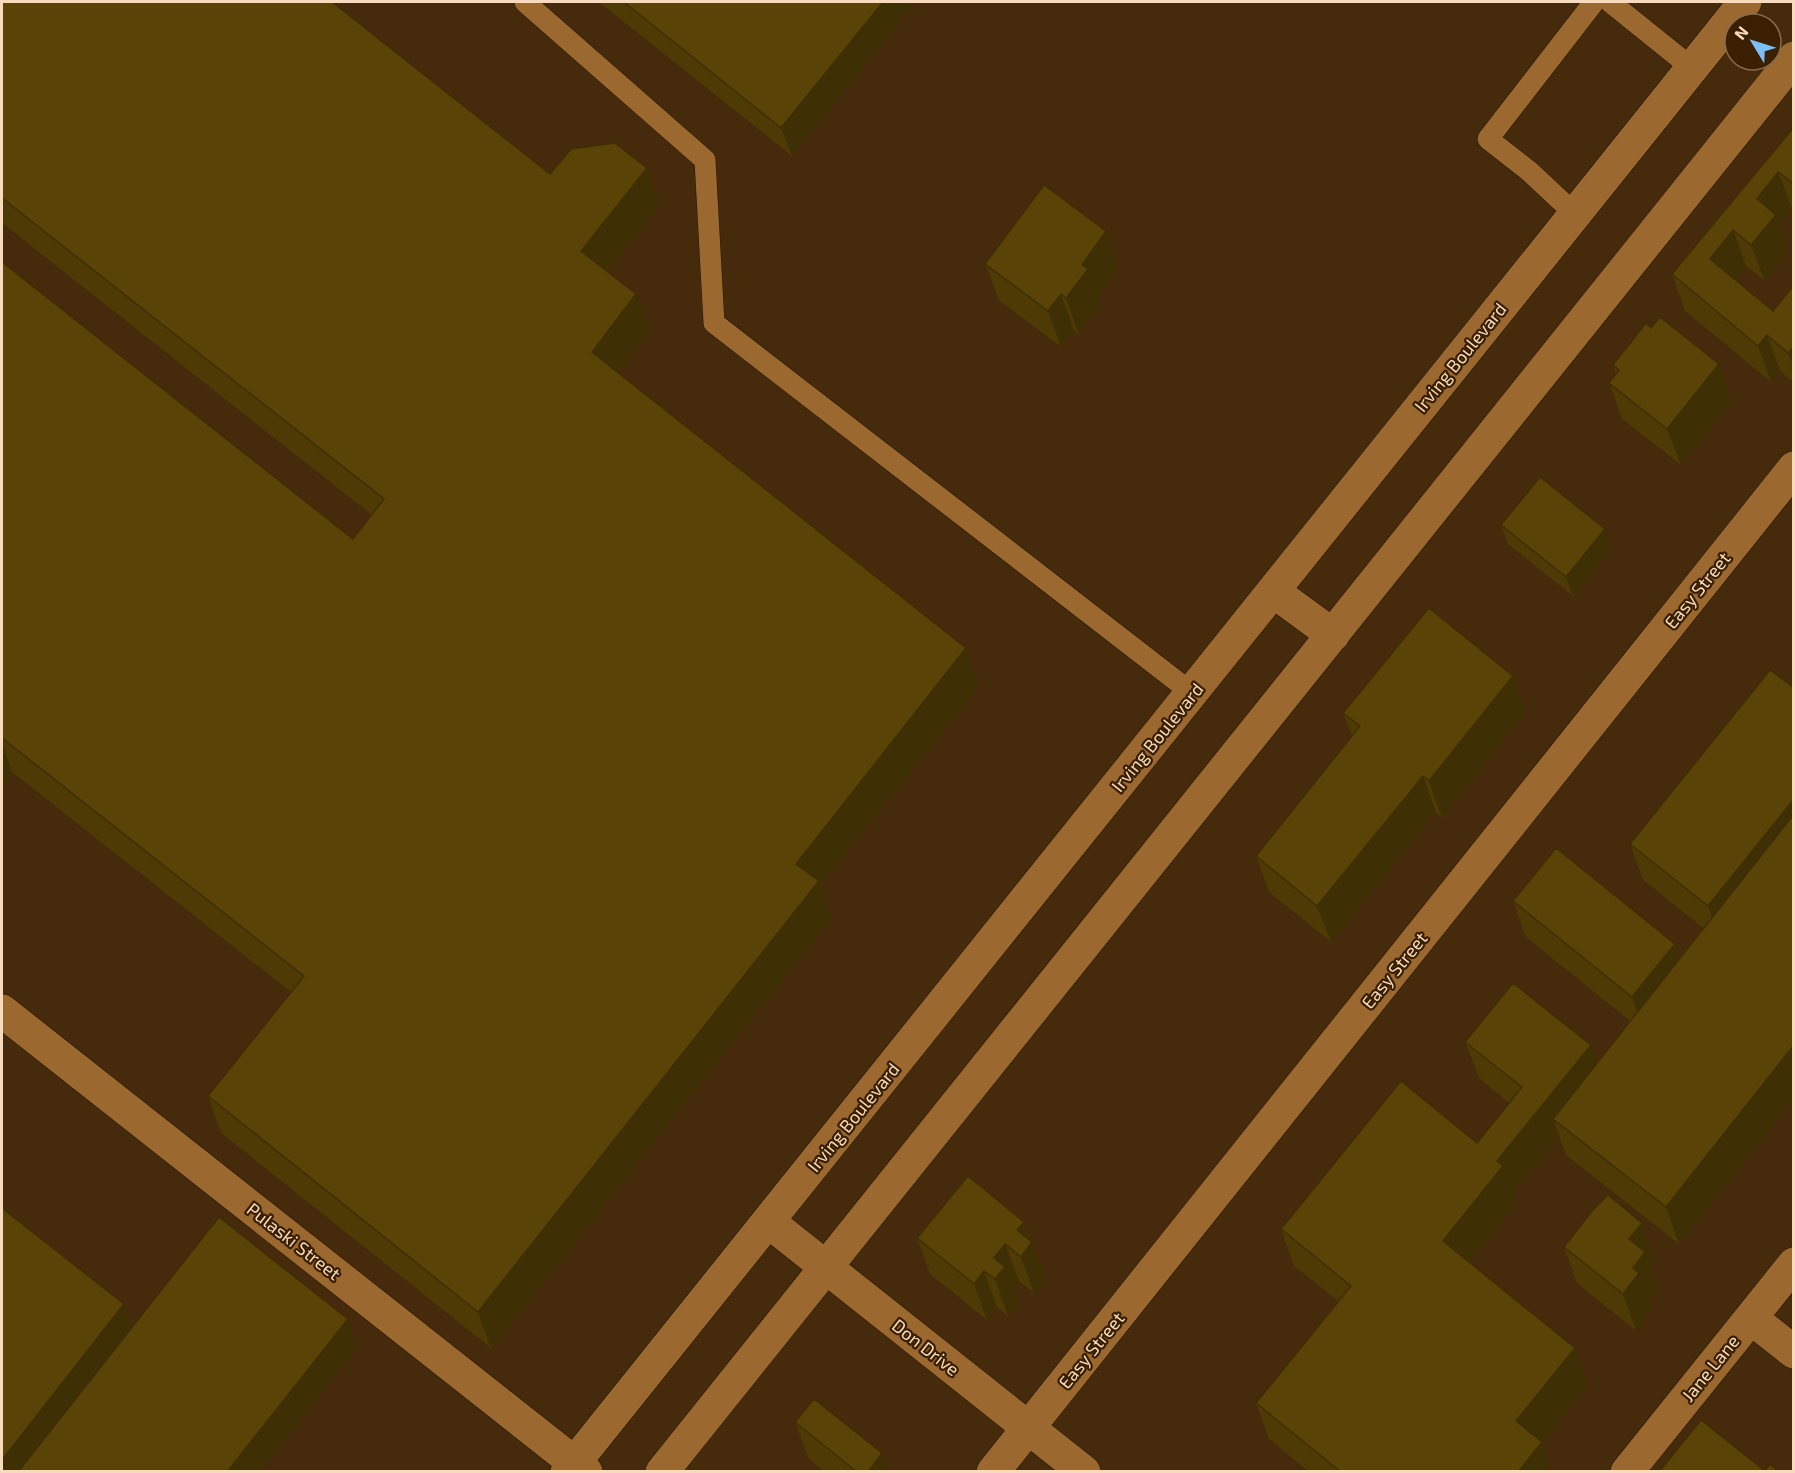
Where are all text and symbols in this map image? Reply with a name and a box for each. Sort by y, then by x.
north arrow [1723,12,1783,72]
text: N [1730,22,1752,43]
street label: Irving Boulevard [1409,298,1511,416]
street label: Easy Street [1659,547,1735,633]
street label: Irving Boulevard [1106,678,1208,796]
street label: Easy Street [1356,927,1432,1013]
street label: Irving Boulevard [802,1058,904,1176]
street label: Pulaski Street [243,1198,345,1285]
street label: Easy Street [1053,1307,1129,1393]
street label: Don Drive [888,1314,964,1380]
street label: Jane Lane [1676,1330,1744,1406]

